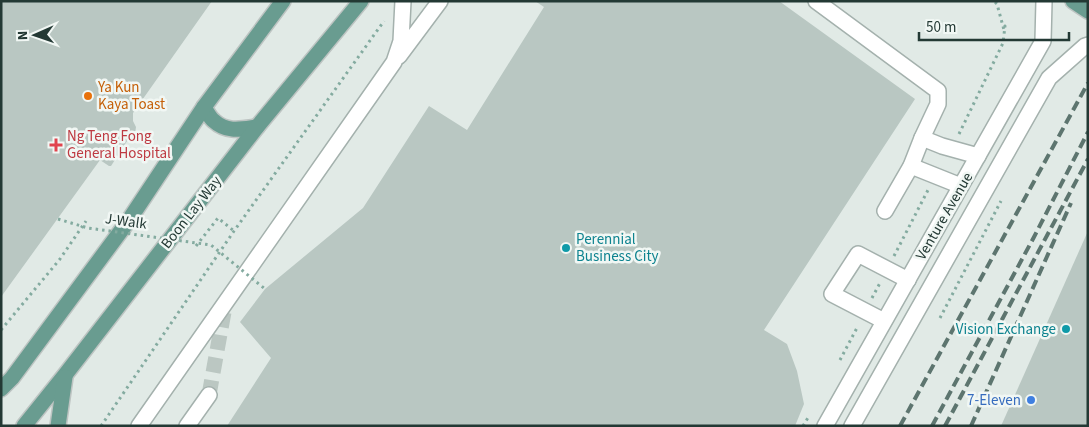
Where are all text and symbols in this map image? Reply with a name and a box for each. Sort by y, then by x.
north arrow [10,10,60,60]
scale bar [919,10,1069,42]
text: 50 m [926,17,956,38]
text: N [13,30,33,40]
place label: Ya Kun Kaya Toast [97,77,165,115]
marker: Ya Kun Kaya Toast [82,90,94,102]
place label: Ng Teng Fong General Hospital [67,126,171,164]
marker: Ng Teng Fong General Hospital [49,138,63,152]
street label: Venture Avenue [911,169,978,264]
street label: Boon Lay Way [156,171,227,253]
street label: J-Walk [104,208,149,235]
place label: Perennial Business City [576,229,659,267]
marker: Perennial Business City [560,242,572,254]
place label: Vision Exchange [956,319,1056,340]
marker: Vision Exchange [1060,323,1072,335]
place label: 7-Eleven [967,390,1021,411]
marker: 7-Eleven [1025,394,1037,406]

